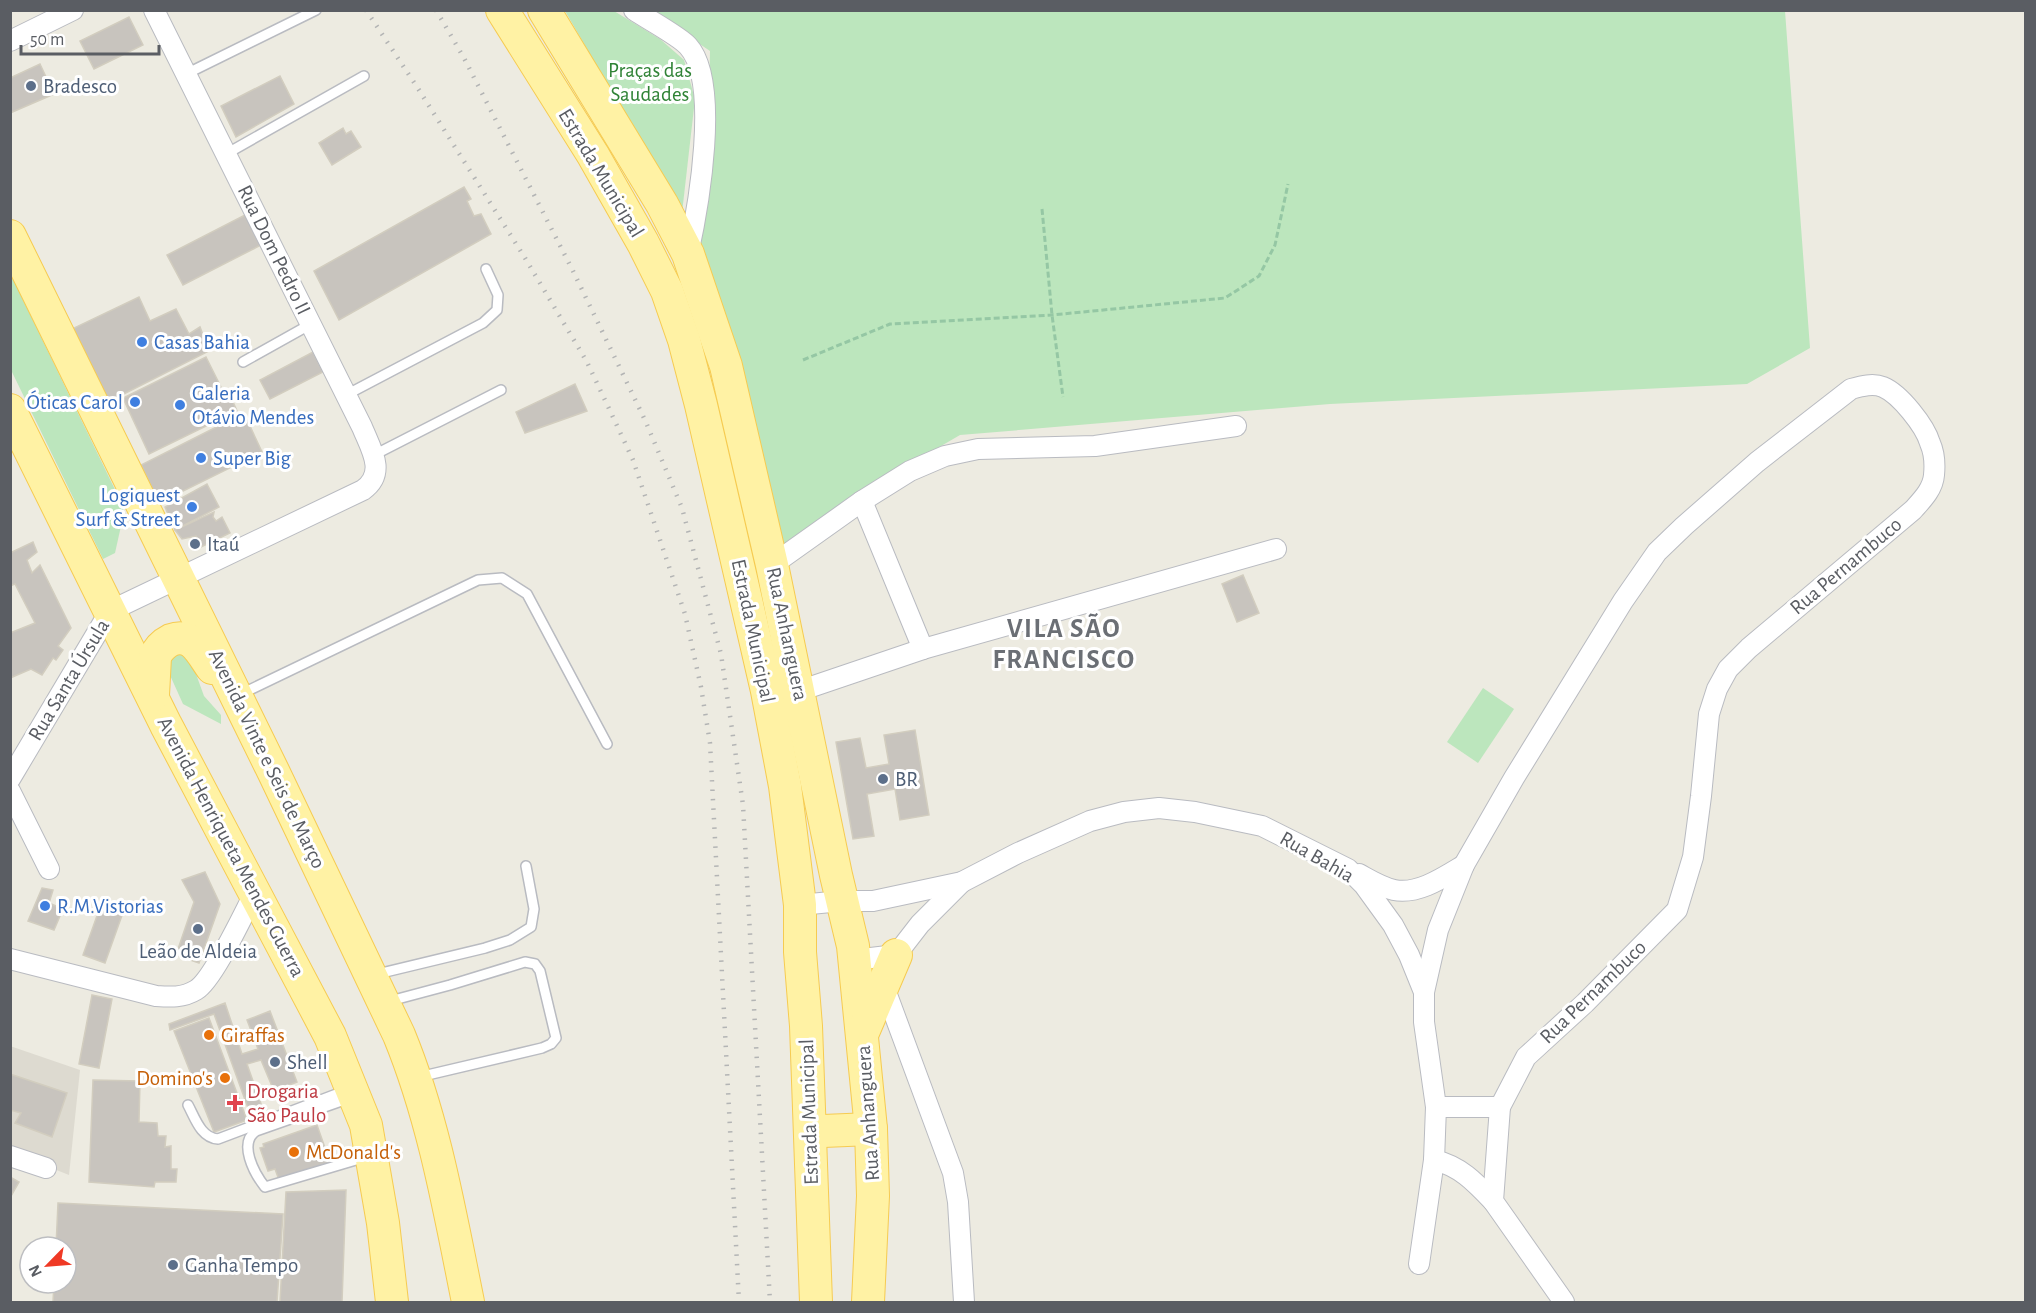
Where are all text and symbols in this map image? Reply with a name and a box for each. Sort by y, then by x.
scale bar [21,18,159,56]
text: 50 m [30,31,64,49]
park label: Praças das Saudades [608,60,692,105]
place label: Bradesco [43,76,117,97]
marker: Bradesco [24,79,38,93]
street label: Estrada Municipal [554,105,648,241]
street label: Rua Dom Pedro II [234,182,314,318]
place label: Casas Bahia [154,332,250,353]
marker: Casas Bahia [135,335,149,349]
place label: Galeria Otávio Mendes [192,383,314,428]
place label: Óticas Carol [26,390,123,413]
marker: Óticas Carol [128,395,142,409]
marker: Galeria Otávio Mendes [173,398,187,412]
place label: Super Big [213,448,292,469]
marker: Super Big [194,451,208,465]
place label: Logiquest Surf & Street [76,485,180,530]
marker: Logiquest Surf & Street [185,500,199,514]
street label: Rua Pernambuco [1786,513,1906,619]
place label: Itaú [207,534,240,555]
marker: Itaú [188,537,202,551]
street label: Estrada Municipal [728,557,778,705]
street label: Rua Anhanguera [763,565,811,703]
district label: VILA SÃO FRANCISCO [992,613,1136,673]
street label: Rua Santa Úrsula [23,614,114,744]
street label: Avenida Vinte e Seis de Março [205,646,329,872]
street label: Avenida Henriqueta Mendes Guerra [153,714,309,981]
place label: BR [895,769,918,790]
marker: BR [876,772,890,786]
street label: Rua Bahia [1276,827,1358,887]
place label: R.M.Vistorias [57,896,163,917]
marker: R.M.Vistorias [38,899,52,913]
marker: Leão de Aldeia [191,922,205,936]
street label: Rua Pernambuco [1536,936,1650,1048]
place label: Leão de Aldeia [139,941,257,962]
place label: Giraffas [221,1025,285,1046]
marker: Giraffas [202,1028,216,1042]
street label: Estrada Municipal [796,1039,822,1185]
street label: Rua Anhanguera [853,1044,883,1182]
place label: Shell [287,1052,328,1073]
marker: Shell [268,1055,282,1069]
place label: Domino's [136,1068,213,1089]
marker: Domino's [218,1071,232,1085]
place label: Drogaria São Paulo [247,1081,326,1126]
marker: Drogaria São Paulo [228,1096,242,1110]
place label: McDonald's [306,1142,401,1163]
marker: McDonald's [287,1145,301,1159]
north arrow [18,1235,78,1295]
place label: Ganha Tempo [185,1255,298,1276]
marker: Ganha Tempo [166,1258,180,1272]
text: N [26,1262,45,1279]

